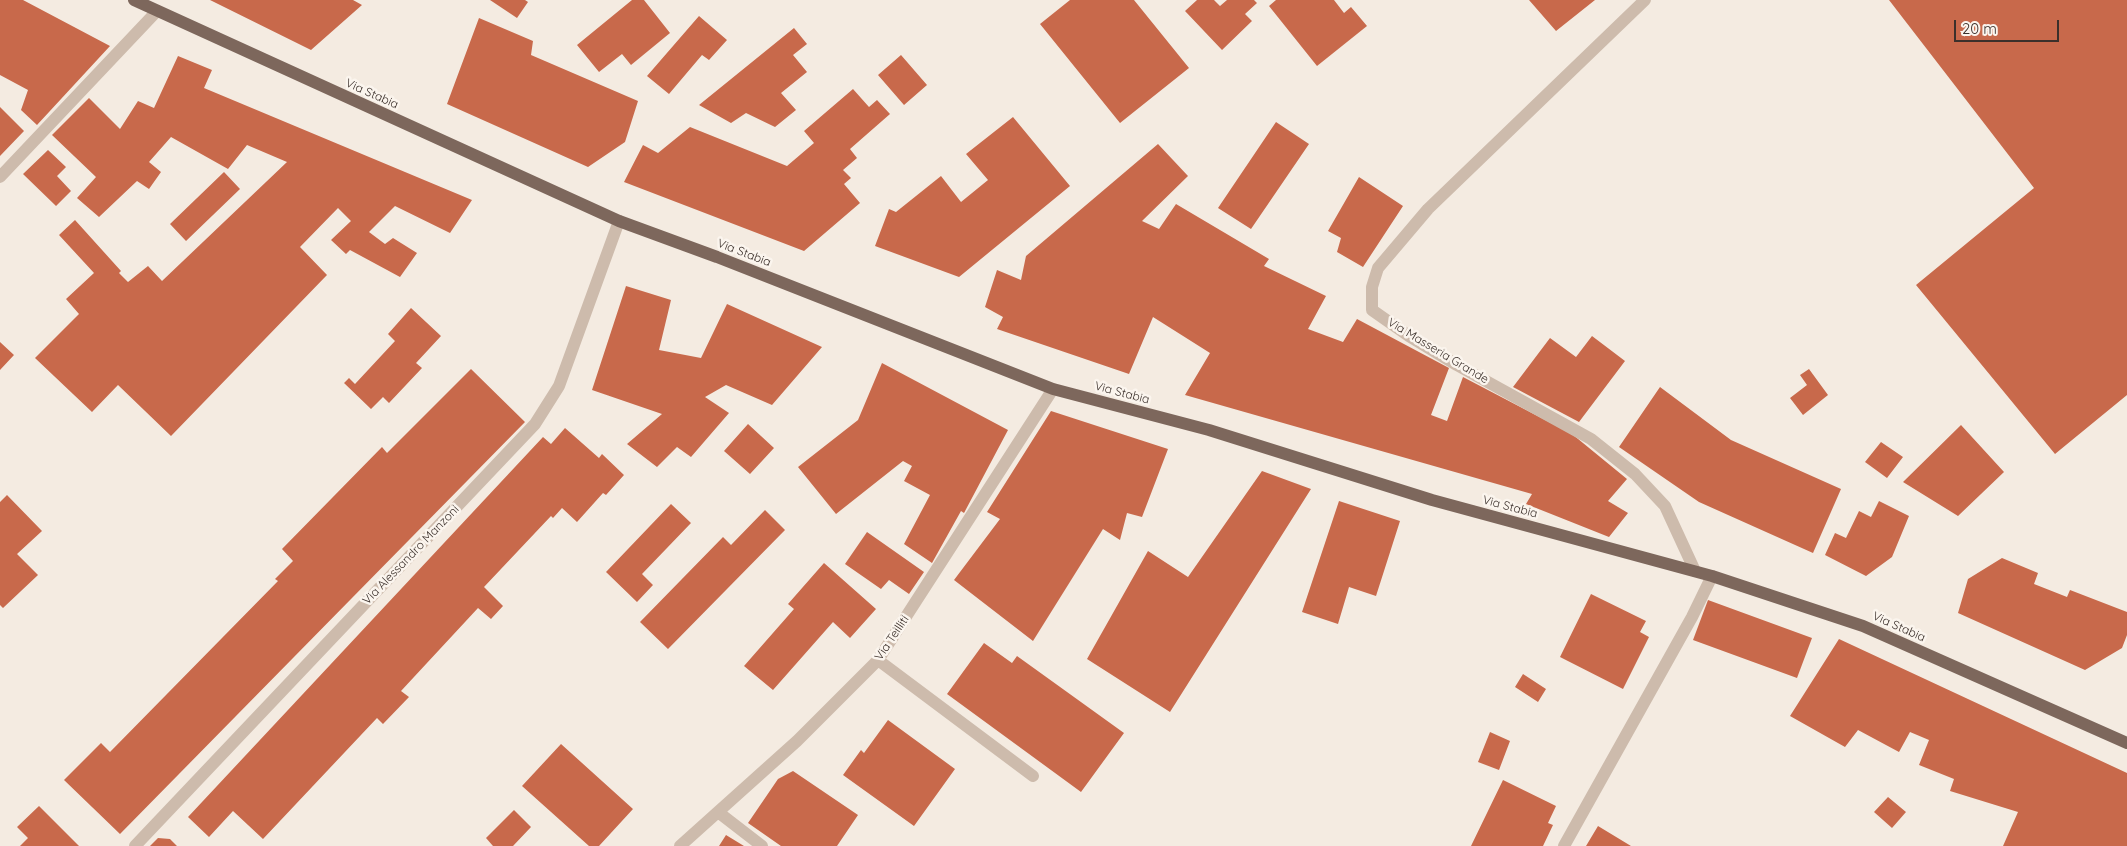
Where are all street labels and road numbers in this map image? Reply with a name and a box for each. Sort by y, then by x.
street label: Via Stabia [343,76,401,112]
street label: Via Stabia [715,236,773,270]
street label: Via Masseria Grande [1385,315,1491,387]
street label: Via Stabia [1093,379,1151,407]
street label: Via Stabia [1481,493,1539,521]
street label: Via Alessandro Manzoni [360,502,462,608]
street label: Via Stabia [1870,609,1928,645]
street label: Via Teilliti [872,613,912,663]

